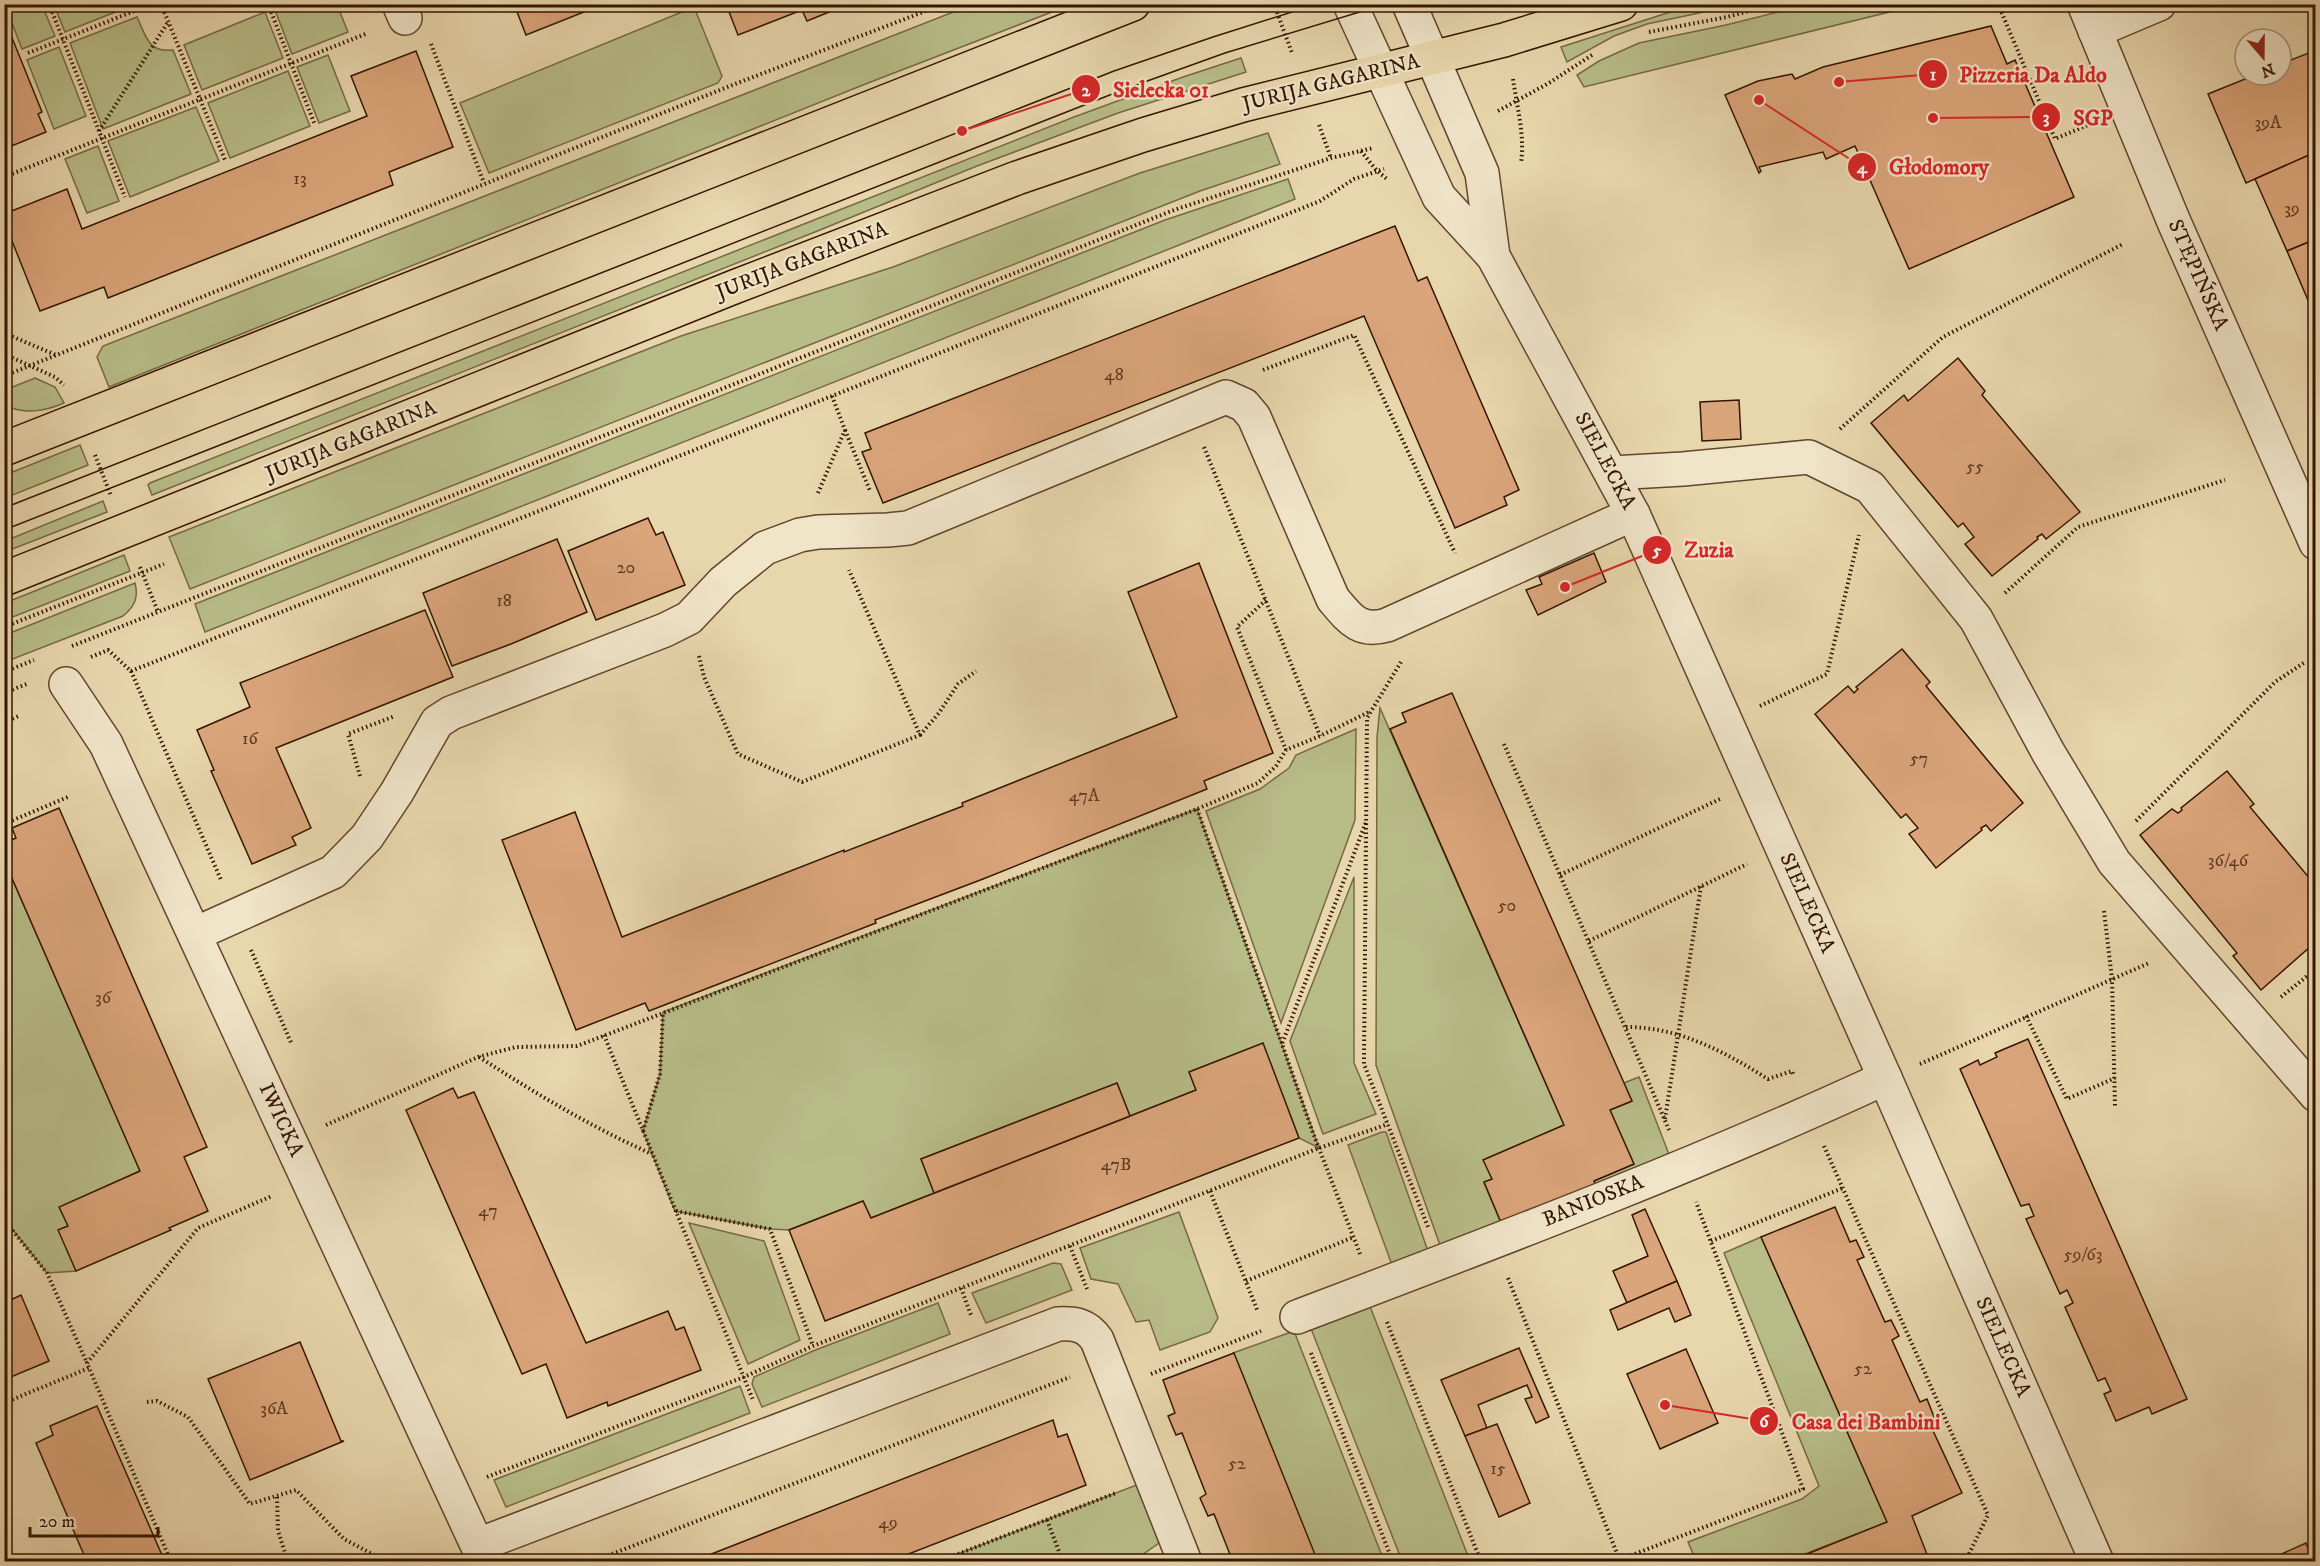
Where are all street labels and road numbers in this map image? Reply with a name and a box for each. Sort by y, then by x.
street label: JURIJA GAGARINA [1238,48,1423,118]
street label: STĘPIŃSKA [2162,215,2236,335]
street label: JURIJA GAGARINA [711,216,892,306]
street label: JURIJA GAGARINA [260,395,441,488]
street label: SIELECKA [1568,408,1642,515]
street label: SIELECKA [1773,849,1841,958]
street label: IWICKA [253,1079,310,1162]
street label: BANIOSKA [1539,1169,1648,1233]
street label: SIELECKA [1969,1293,2037,1402]

